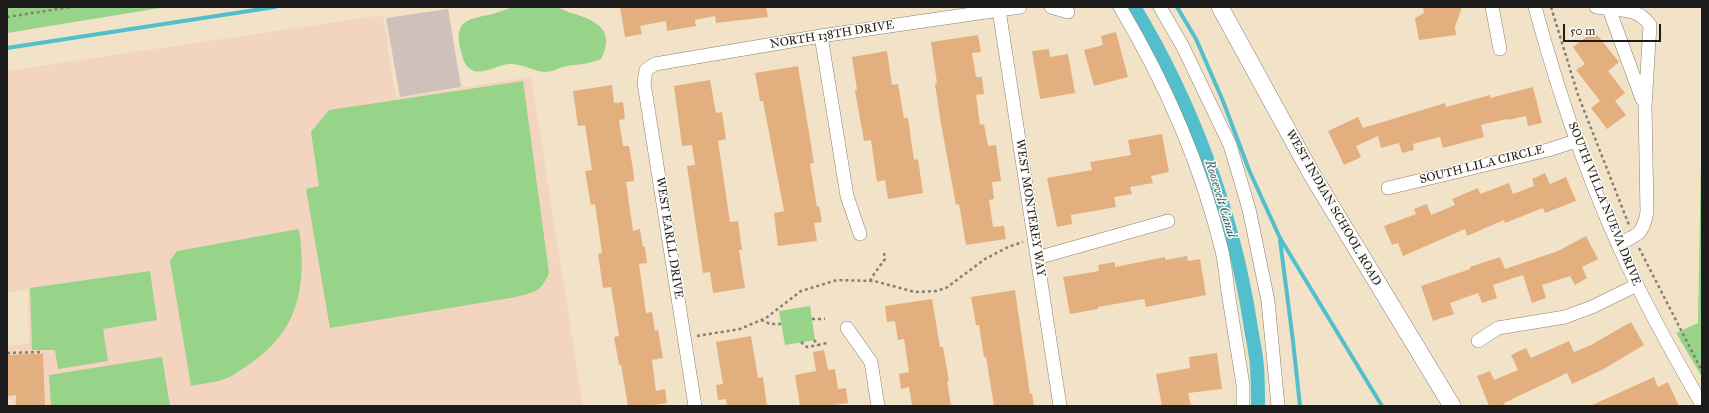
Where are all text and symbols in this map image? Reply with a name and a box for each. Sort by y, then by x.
scale bar [1565,16,1663,42]
street label: NORTH 138TH DRIVE [769,18,895,52]
text: 50 m [1570,24,1595,38]
street label: SOUTH VILLA NUEVA DRIVE [1565,120,1643,288]
street label: WEST INDIAN SCHOOL ROAD [1282,127,1384,289]
street label: WEST MONTEREY WAY [1012,138,1048,278]
street label: SOUTH LILA CIRCLE [1418,143,1546,187]
water label: Roosevelt Canal [1201,158,1239,240]
street label: WEST EARLL DRIVE [652,176,686,300]

